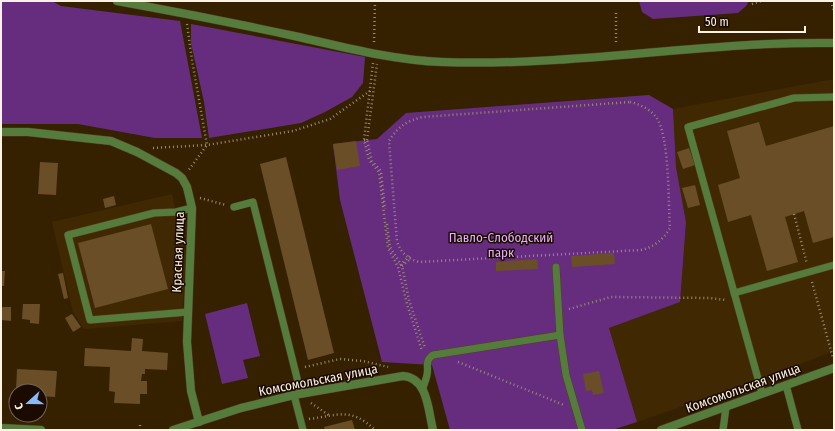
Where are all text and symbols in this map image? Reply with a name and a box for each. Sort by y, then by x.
scale bar [699,8,805,34]
text: 50 m [705,15,729,29]
street label: Красная улица [169,211,187,293]
park label: Павло-Слободский парк [449,230,553,260]
street label: Комсомольская улица [684,360,802,416]
street label: Комсомольская улица [257,361,379,399]
north arrow [8,383,48,423]
text: С [12,401,26,411]

